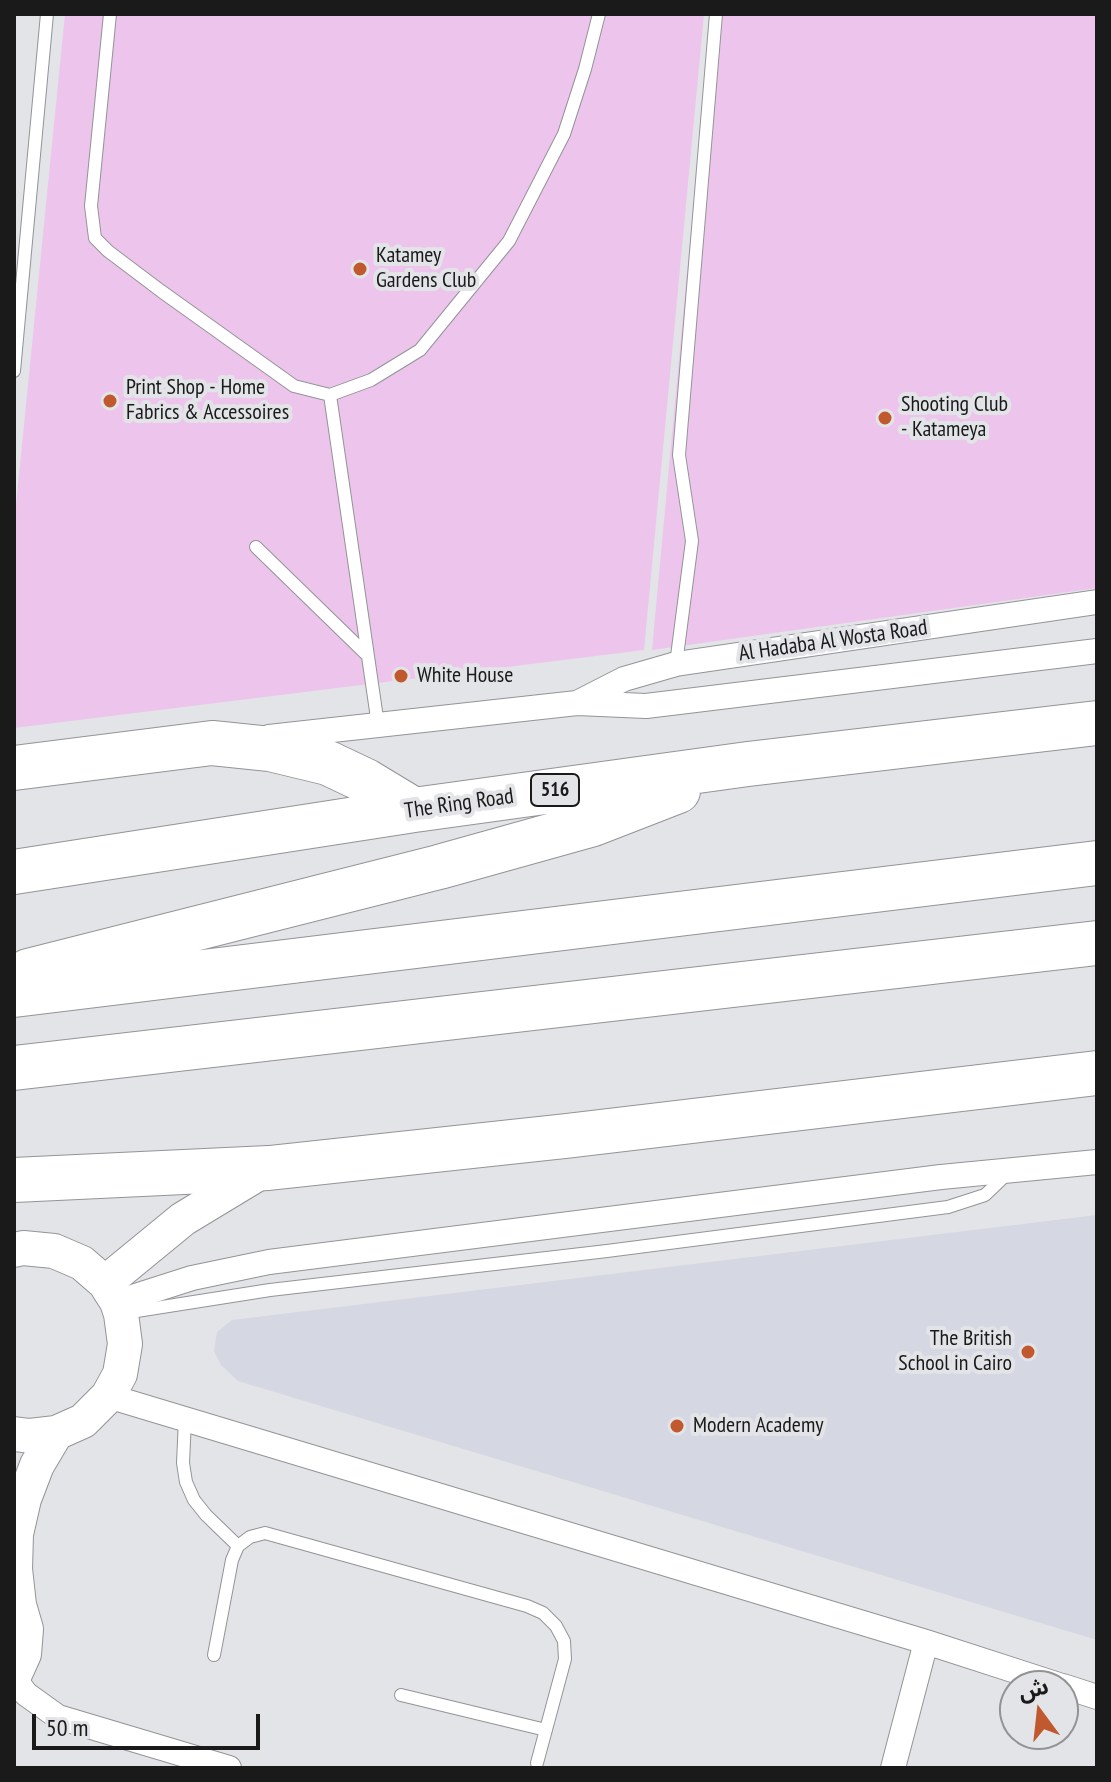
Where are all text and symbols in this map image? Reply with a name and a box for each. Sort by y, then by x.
place label: Katamey Gardens Club [376,243,476,294]
marker: Katamey Gardens Club [351,260,369,278]
place label: Print Shop - Home Fabrics & Accessoires [126,375,289,426]
marker: Print Shop - Home Fabrics & Accessoires [101,392,119,410]
place label: Shooting Club - Katameya [901,392,1008,444]
marker: Shooting Club - Katameya [876,409,894,427]
street label: Al Hadaba Al Wosta Road [737,615,929,667]
place label: White House [417,663,513,689]
marker: White House [392,667,410,685]
road number: 516 [531,774,579,806]
street label: The Ring Road [403,783,515,825]
place label: The British School in Cairo [898,1326,1012,1378]
marker: The British School in Cairo [1019,1343,1037,1361]
place label: Modern Academy [693,1413,823,1439]
marker: Modern Academy [668,1417,686,1435]
north arrow [999,1670,1079,1750]
text: ش [1015,1671,1051,1706]
scale bar [36,1698,264,1748]
text: 50 m [46,1712,88,1743]

